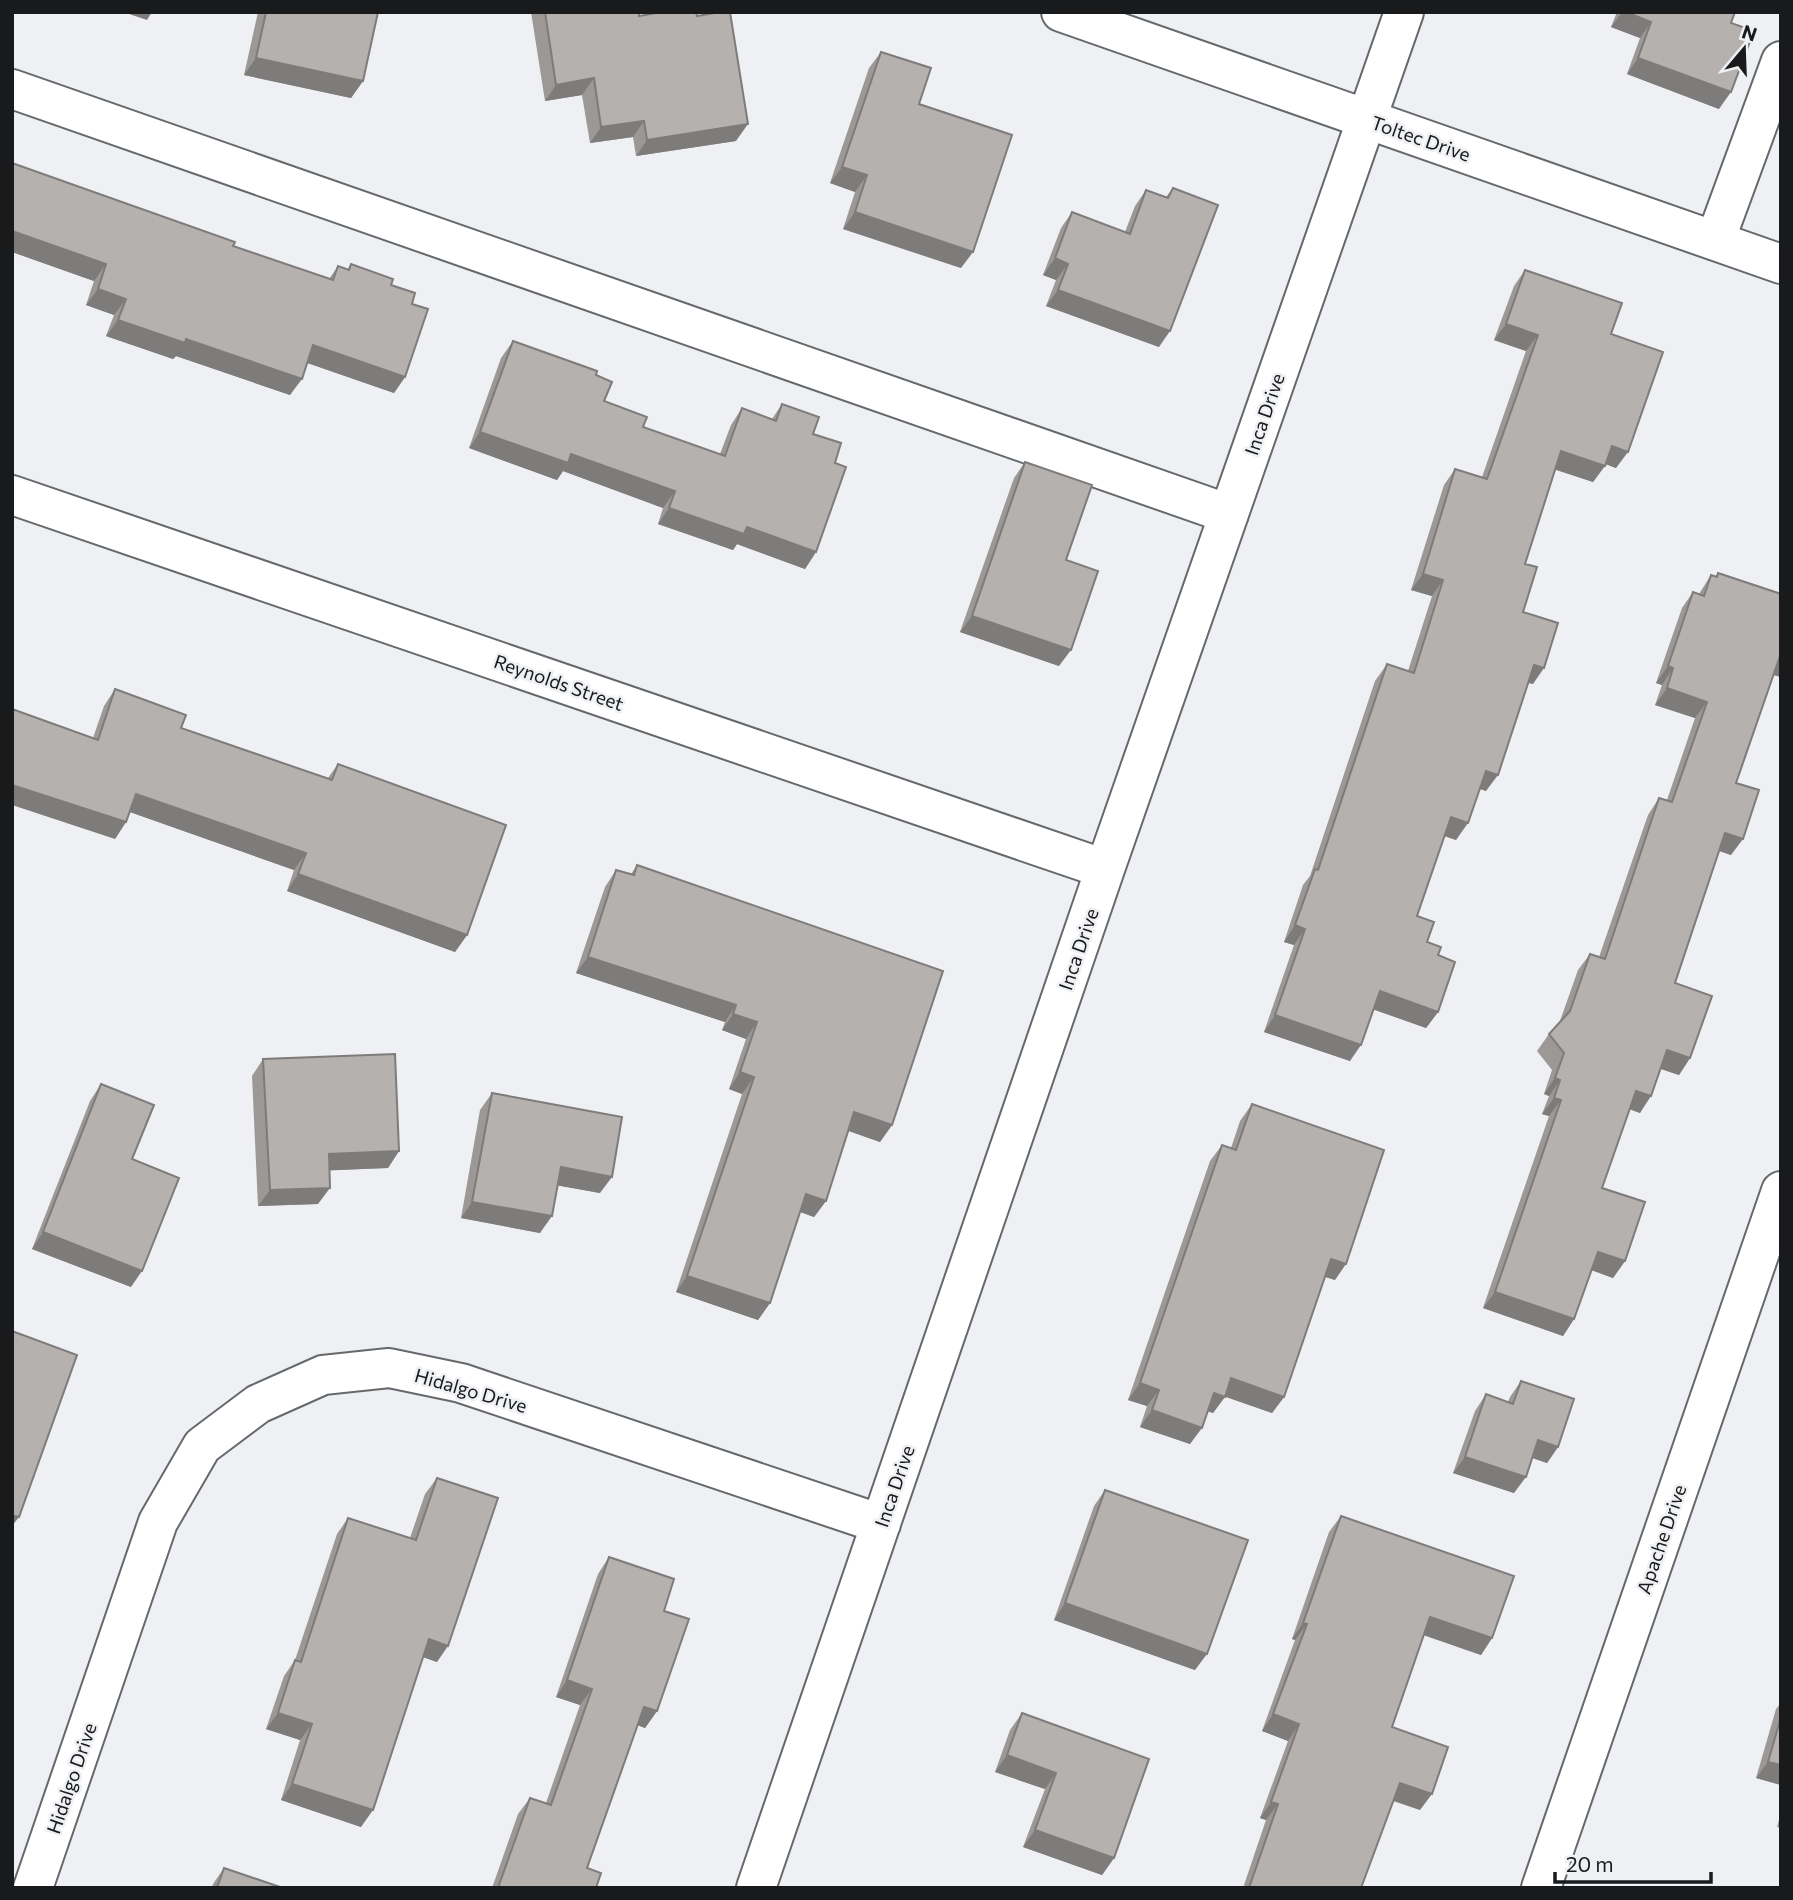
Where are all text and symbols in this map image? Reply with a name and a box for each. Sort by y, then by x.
north arrow [1709,14,1779,84]
text: N [1739,19,1760,46]
street label: Toltec Drive [1368,110,1474,166]
street label: Inca Drive [1239,370,1289,458]
street label: Reynolds Street [491,649,627,715]
street label: Inca Drive [1053,905,1103,993]
street label: Hidalgo Drive [412,1363,530,1417]
street label: Inca Drive [869,1442,919,1530]
street label: Apache Drive [1632,1481,1690,1597]
street label: Hidalgo Drive [41,1719,101,1837]
scale bar [1555,1840,1711,1884]
text: 20 m [1566,1851,1614,1876]

